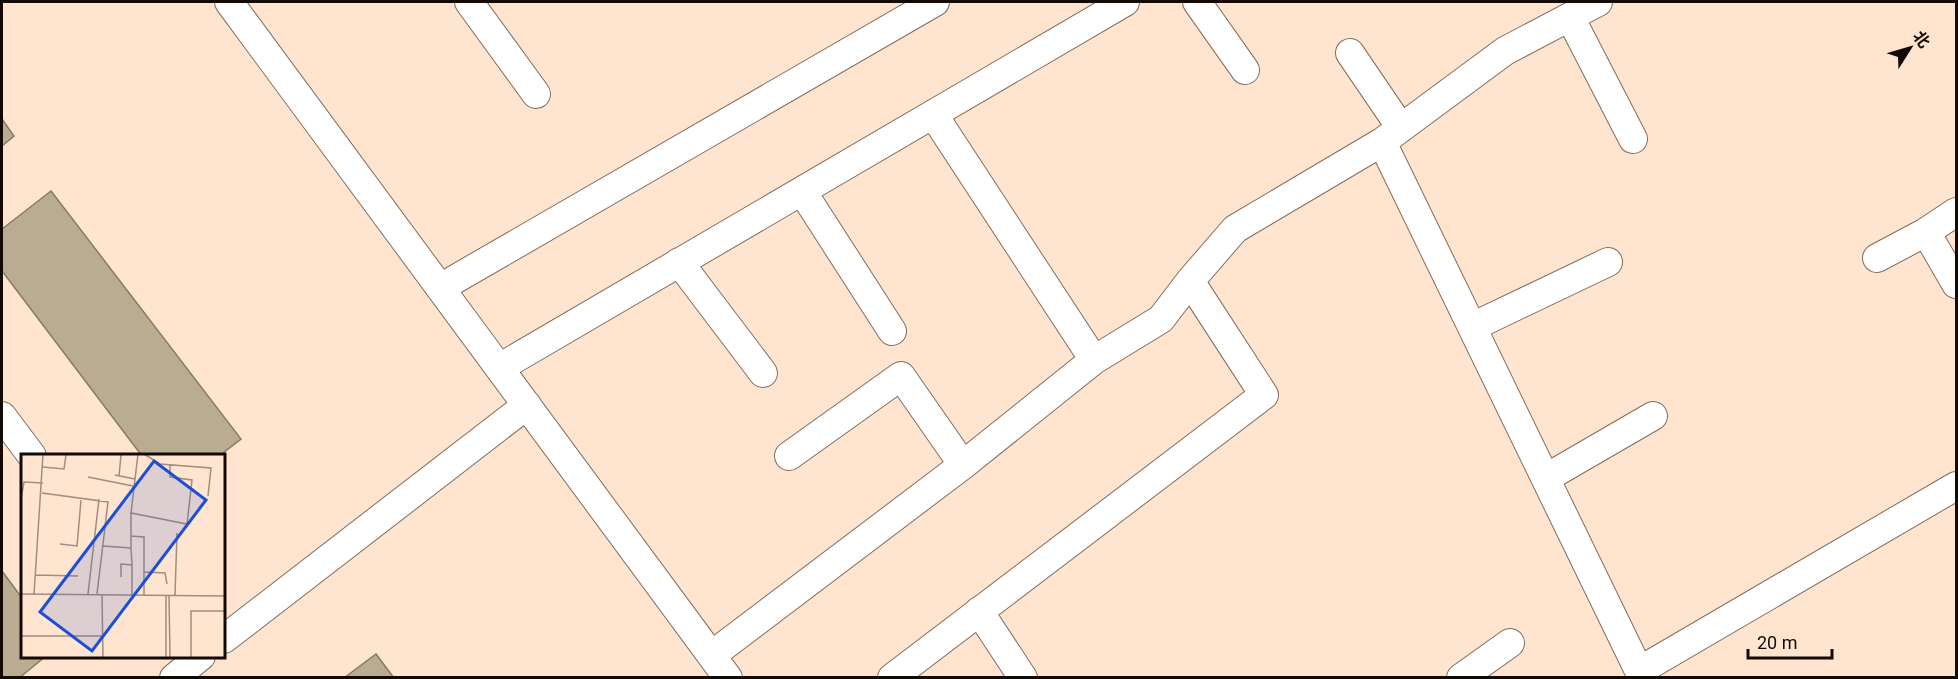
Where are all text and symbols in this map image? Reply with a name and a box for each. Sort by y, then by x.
north arrow [1880,18,1940,78]
text: 北 [1909,27,1934,51]
inset map [21,454,225,658]
scale bar [1748,622,1832,660]
text: 20 m [1757,632,1797,653]

